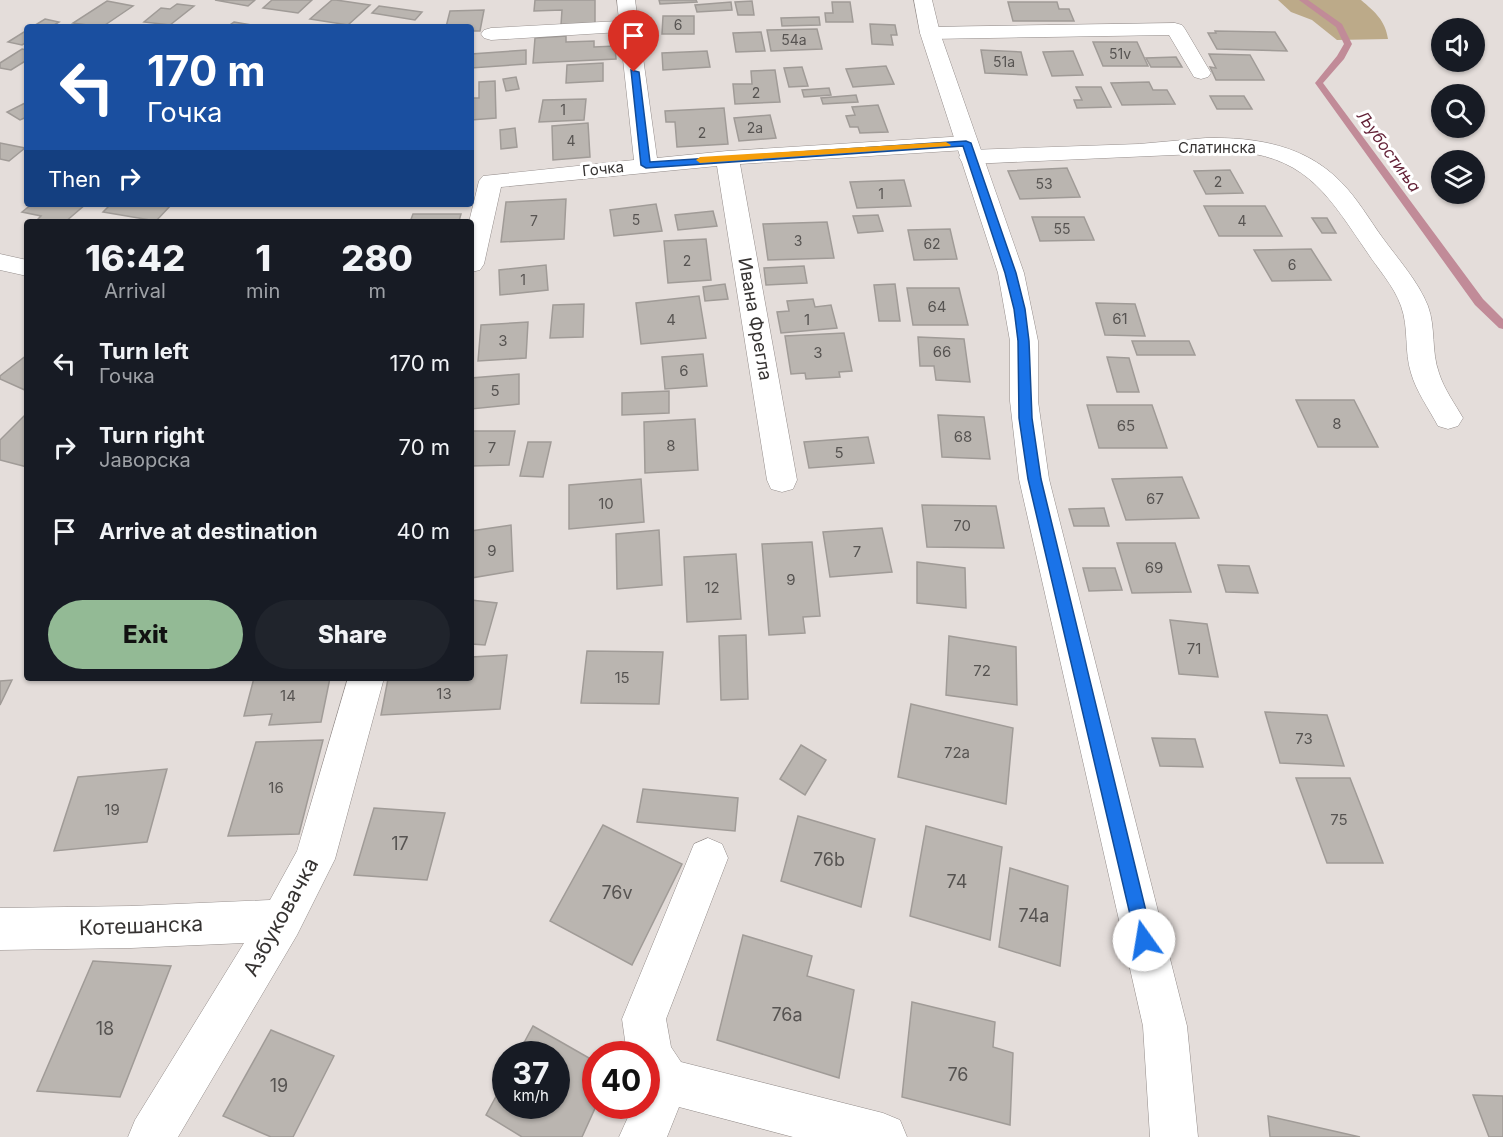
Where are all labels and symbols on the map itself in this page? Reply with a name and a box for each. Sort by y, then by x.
pin [608,10,659,72]
house number: 6 [674,16,682,33]
house number: 54a [781,31,807,48]
house number: 51v [1109,45,1131,62]
house number: 51a [993,53,1015,70]
house number: 2 [752,84,760,101]
house number: 1 [560,101,566,118]
water label: Љубостиња [1353,106,1425,196]
house number: 2a [747,119,763,136]
house number: 2 [698,124,706,141]
house number: 4 [566,132,576,149]
street label: Слатинска [1178,138,1256,157]
street label: Гочка [581,157,625,180]
house number: 2 [1214,173,1222,190]
house number: 53 [1035,175,1053,192]
house number: 1 [878,185,884,202]
house number: 5 [632,211,640,228]
house number: 7 [530,212,538,229]
house number: 4 [1237,212,1247,229]
house number: 55 [1053,220,1071,237]
house number: 3 [794,232,802,249]
house number: 62 [923,235,941,252]
house number: 2 [683,252,691,269]
street label: Ивана Фрегла [734,256,777,382]
house number: 6 [1288,256,1296,273]
house number: 1 [520,271,526,288]
house number: 64 [928,297,947,316]
house number: 61 [1112,309,1128,328]
house number: 4 [666,310,676,329]
house number: 1 [804,310,810,329]
house number: 3 [498,331,508,350]
house number: 66 [933,342,951,361]
house number: 3 [813,343,823,362]
house number: 6 [679,361,689,380]
house number: 5 [490,381,500,400]
house number: 8 [1332,414,1342,433]
house number: 65 [1117,416,1135,435]
house number: 68 [954,427,972,446]
house number: 8 [666,436,676,455]
house number: 7 [488,438,496,457]
house number: 5 [834,443,844,462]
house number: 67 [1146,489,1164,508]
house number: 10 [598,494,614,513]
house number: 70 [953,516,971,535]
house number: 9 [487,541,497,560]
house number: 7 [853,542,861,561]
house number: 69 [1145,558,1163,577]
house number: 9 [786,570,796,589]
house number: 12 [704,578,720,597]
house number: 71 [1187,639,1201,658]
house number: 72 [973,661,991,680]
house number: 15 [614,668,630,687]
house number: 13 [436,684,452,703]
house number: 14 [280,686,296,705]
house number: 73 [1295,729,1313,748]
house number: 72a [944,743,970,762]
house number: 16 [268,778,284,797]
house number: 19 [104,800,120,819]
house number: 75 [1330,810,1348,829]
house number: 17 [391,833,409,854]
house number: 76b [813,849,845,870]
street label: Азбуковачка [238,853,323,980]
house number: 74 [947,871,967,892]
house number: 76v [601,882,633,903]
house number: 74a [1019,905,1049,926]
position arrow [1112,908,1176,972]
street label: Котешанска [78,911,203,940]
house number: 76a [771,1004,803,1025]
house number: 18 [96,1018,114,1039]
speed limit sign: 40 [582,1041,660,1119]
house number: 76 [947,1064,969,1085]
house number: 19 [270,1075,288,1096]

